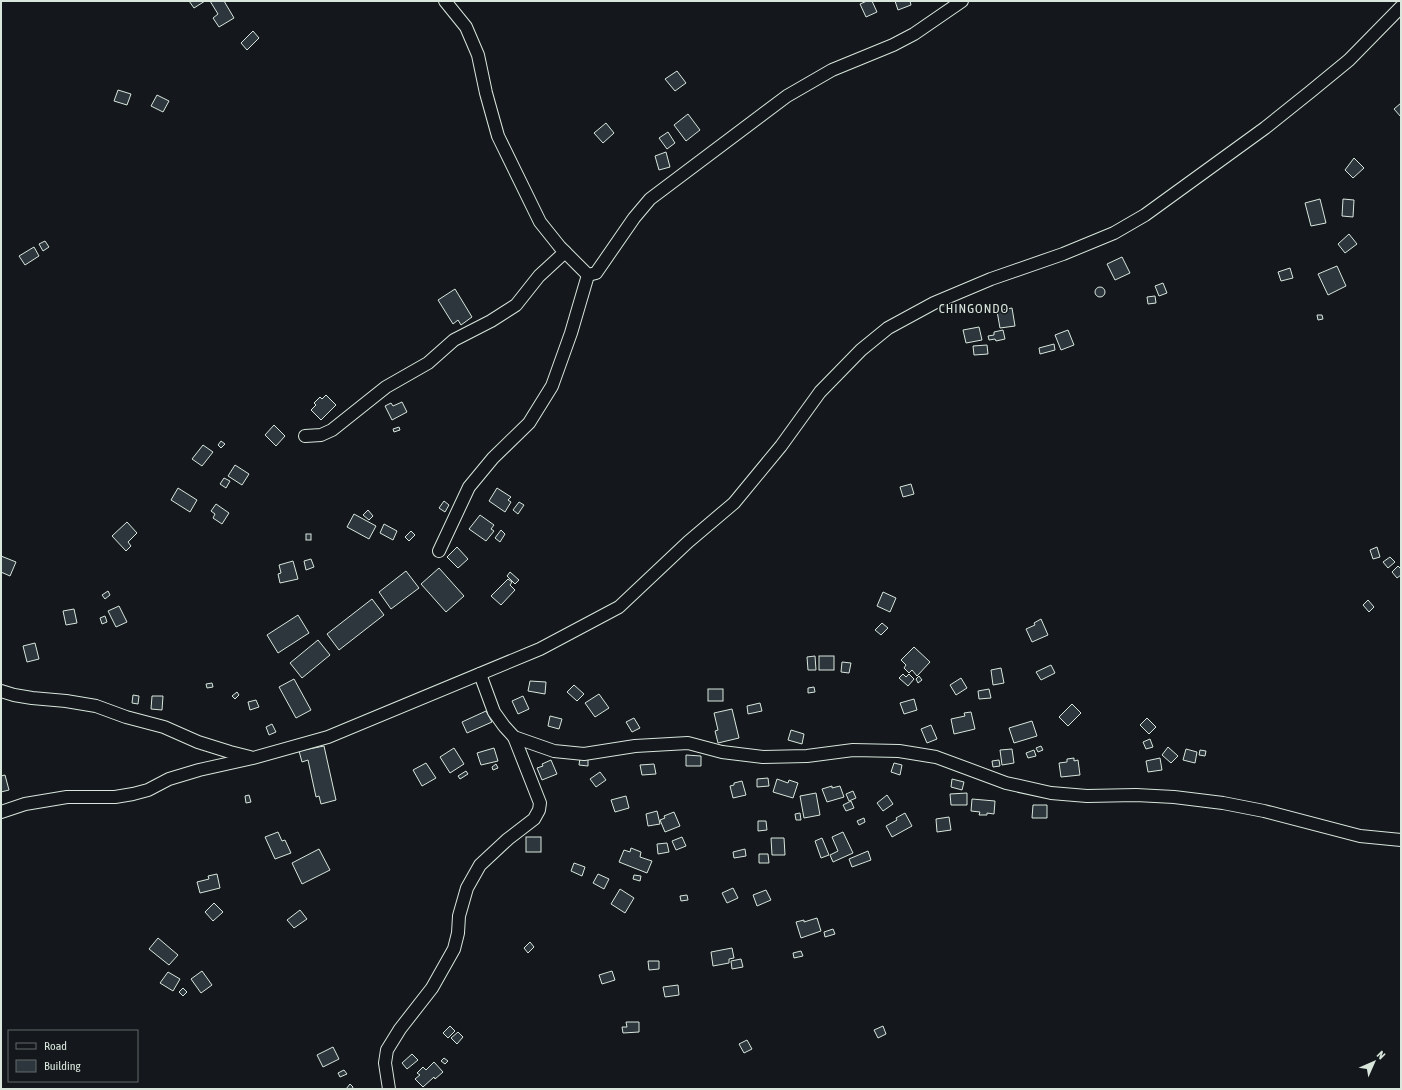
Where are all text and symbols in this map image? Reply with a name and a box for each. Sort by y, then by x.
district label: CHINGONDO [939,301,1009,316]
legend [8,1030,138,1082]
text: Road [44,1039,67,1053]
north arrow [1354,1042,1394,1082]
text: N [1375,1048,1388,1061]
text: Building [44,1059,82,1073]

